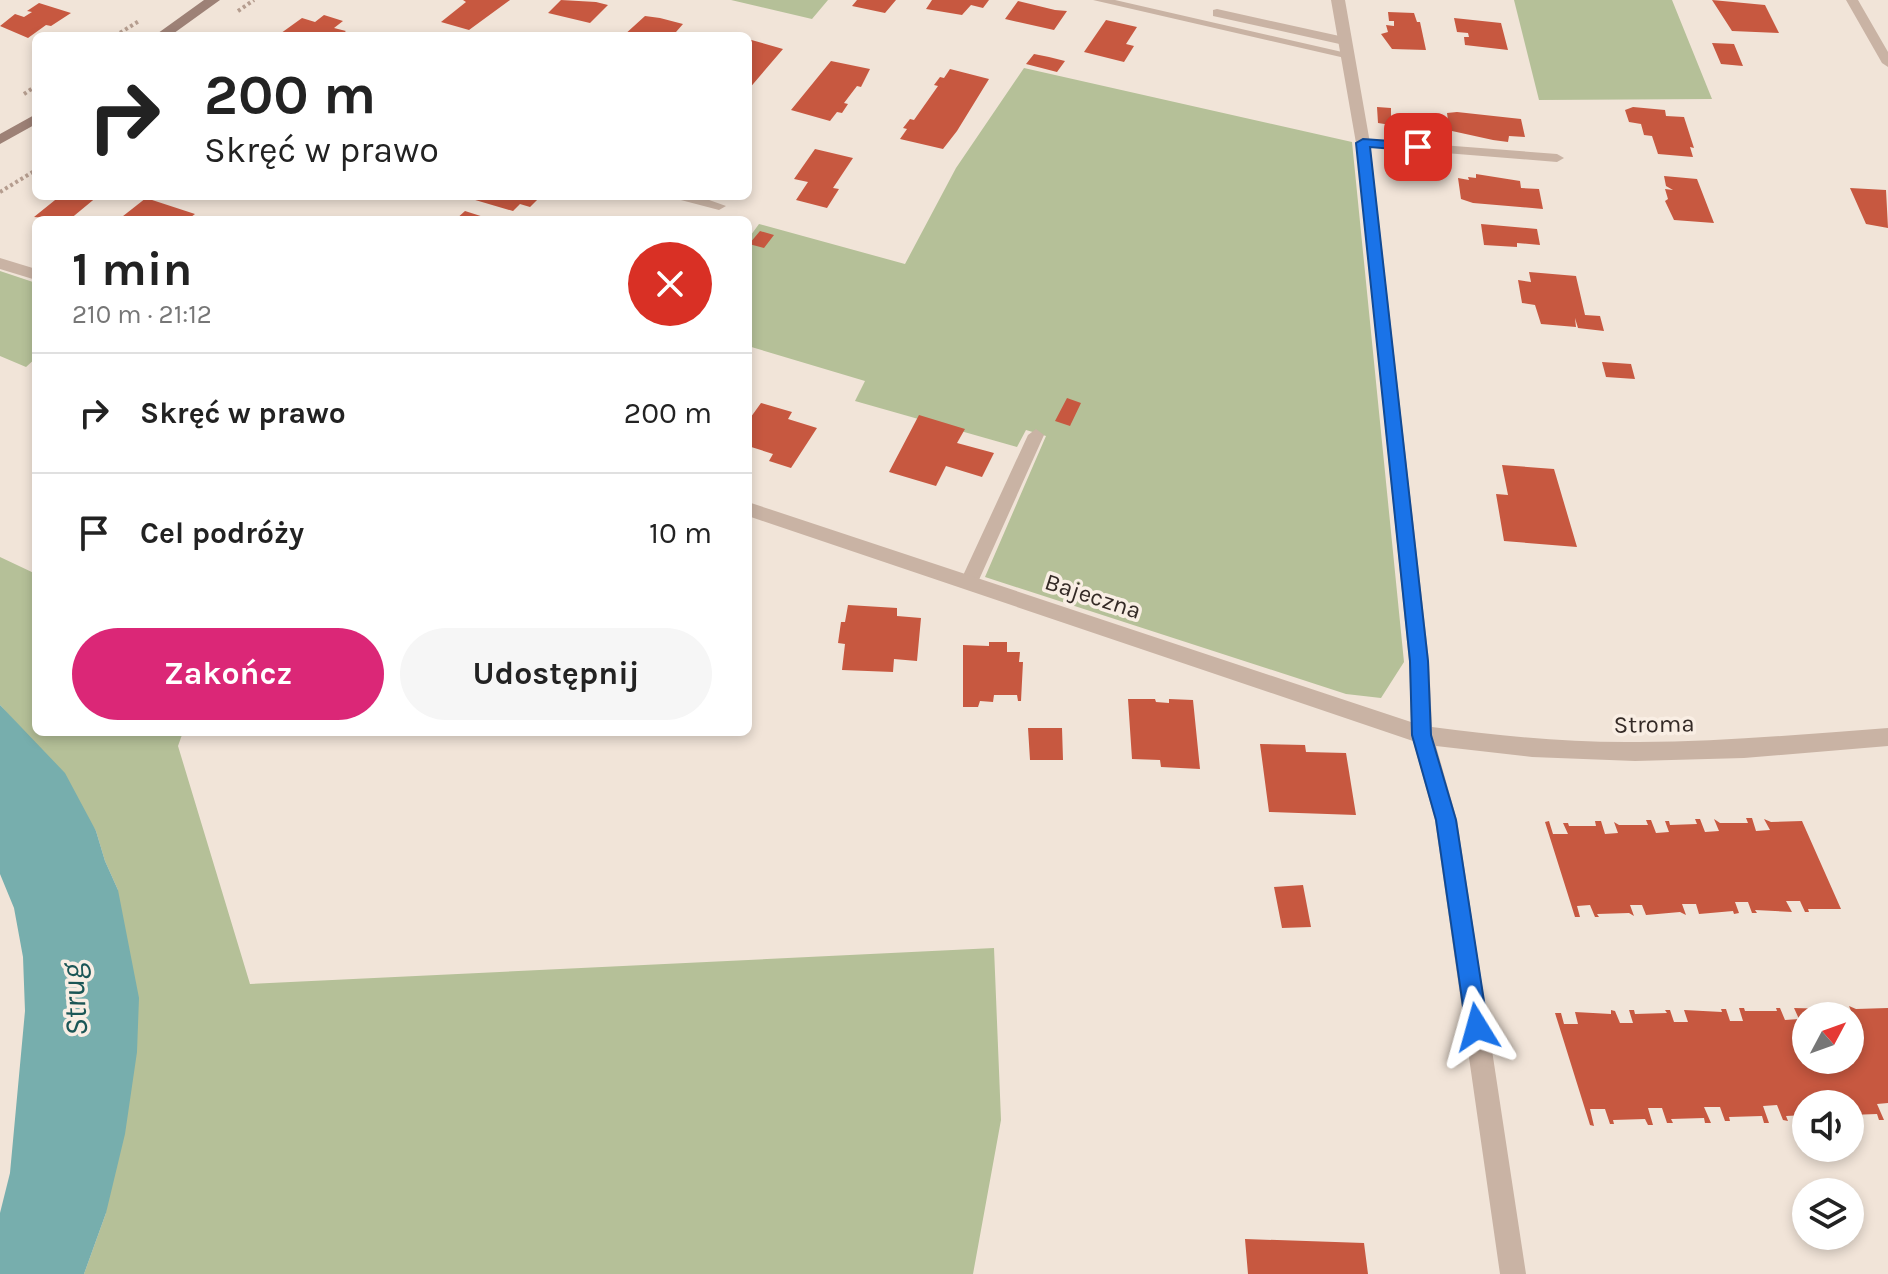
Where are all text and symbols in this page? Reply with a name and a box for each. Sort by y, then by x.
text: 200 m [204,62,376,127]
icon: right [72,64,176,168]
pin [1384,113,1452,181]
icon: arrive [1396,125,1440,169]
text: Skręć w prawo [204,129,439,171]
text: 1 min [72,241,192,297]
button: close [628,242,712,326]
text: 210 m · 21:12 [72,299,212,330]
icon: right [72,391,116,435]
text: Skręć w prawo [140,395,346,431]
text: 200 m [624,395,712,431]
icon: arrive [72,511,116,555]
text: Cel podróży [140,515,304,551]
text: 10 m [649,515,712,551]
street label: Bajeczna [1041,567,1145,625]
button: Zakończ [72,628,384,720]
button: Udostępnij [400,628,712,720]
street label: Stroma [1613,709,1695,739]
water label: Strug [53,961,95,1038]
position arrow [1435,985,1519,1069]
north arrow [1792,1002,1864,1074]
map controls [1792,1002,1864,1250]
button: sound [1792,1090,1864,1162]
button: layers [1792,1178,1864,1250]

